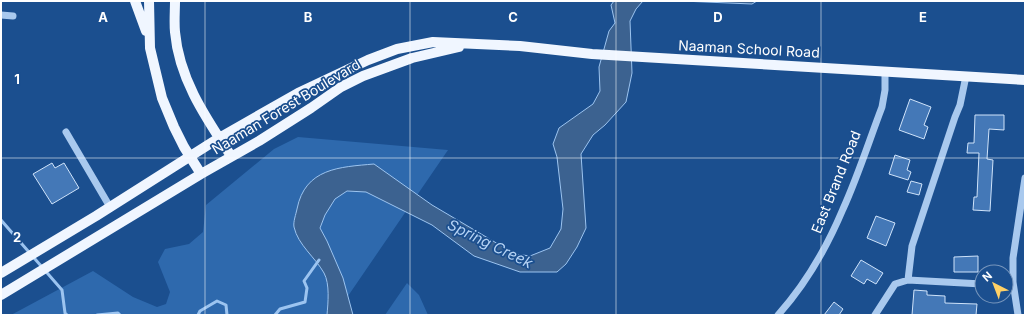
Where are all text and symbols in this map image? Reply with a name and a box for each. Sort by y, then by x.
text: A [98,9,108,25]
text: B [304,9,313,25]
text: C [508,9,518,25]
text: D [713,9,723,25]
text: E [919,9,927,25]
street label: Naaman School Road [678,36,820,61]
street label: Naaman Forest Boulevard [208,55,363,158]
text: 1 [14,71,20,87]
street label: East Brand Road [807,128,864,236]
water label: Spring Creek [444,215,537,273]
text: 2 [13,229,21,245]
north arrow [974,264,1014,304]
text: N [980,269,995,285]

